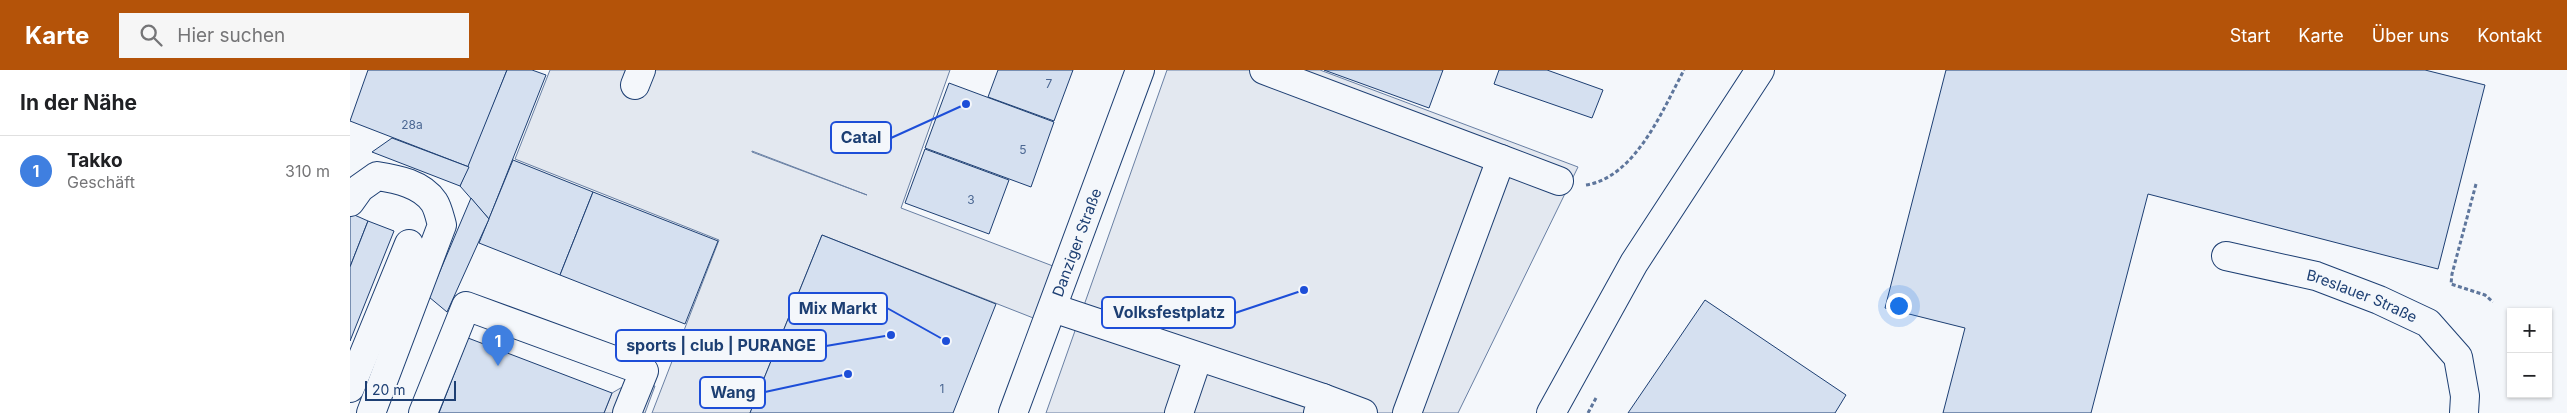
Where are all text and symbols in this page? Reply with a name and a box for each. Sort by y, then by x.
search box [119,13,469,58]
text: Karte [25,21,89,50]
icon: search [137,21,165,49]
text: Hier suchen [177,24,285,47]
text: Start [2230,25,2270,46]
text: Karte [2298,25,2344,46]
text: Über uns [2372,25,2449,46]
text: Kontakt [2477,25,2542,46]
house number: 7 [1046,76,1053,91]
text: In der Nähe [20,90,137,115]
house number: 28a [401,117,423,132]
callout: Catal [831,122,891,153]
text: Catal [841,127,881,147]
house number: 5 [1019,142,1027,157]
text: Takko [67,149,123,172]
text: 1 [33,161,39,181]
text: 310 m [285,161,330,181]
text: Geschäft [67,172,135,192]
street label: Danziger Straße [1047,185,1105,299]
house number: 3 [967,192,975,207]
street label: Breslauer Straße [2305,265,2421,326]
callout: Mix Markt [789,293,887,324]
your location [1886,293,1912,319]
callout: Volksfestplatz [1102,297,1235,328]
text: Mix Markt [799,298,877,318]
text: Volksfestplatz [1113,302,1225,322]
map controls [2507,308,2552,398]
button: + [2507,308,2552,353]
pin: 1 [482,325,514,366]
callout: sports | club | PURANGE [616,330,826,361]
text: sports | club | PURANGE [626,335,816,355]
button: − [2507,353,2552,398]
callout: Wang [700,377,765,408]
scale bar [365,378,456,401]
text: 20 m [372,381,406,398]
house number: 1 [940,381,944,396]
text: Wang [710,382,756,402]

